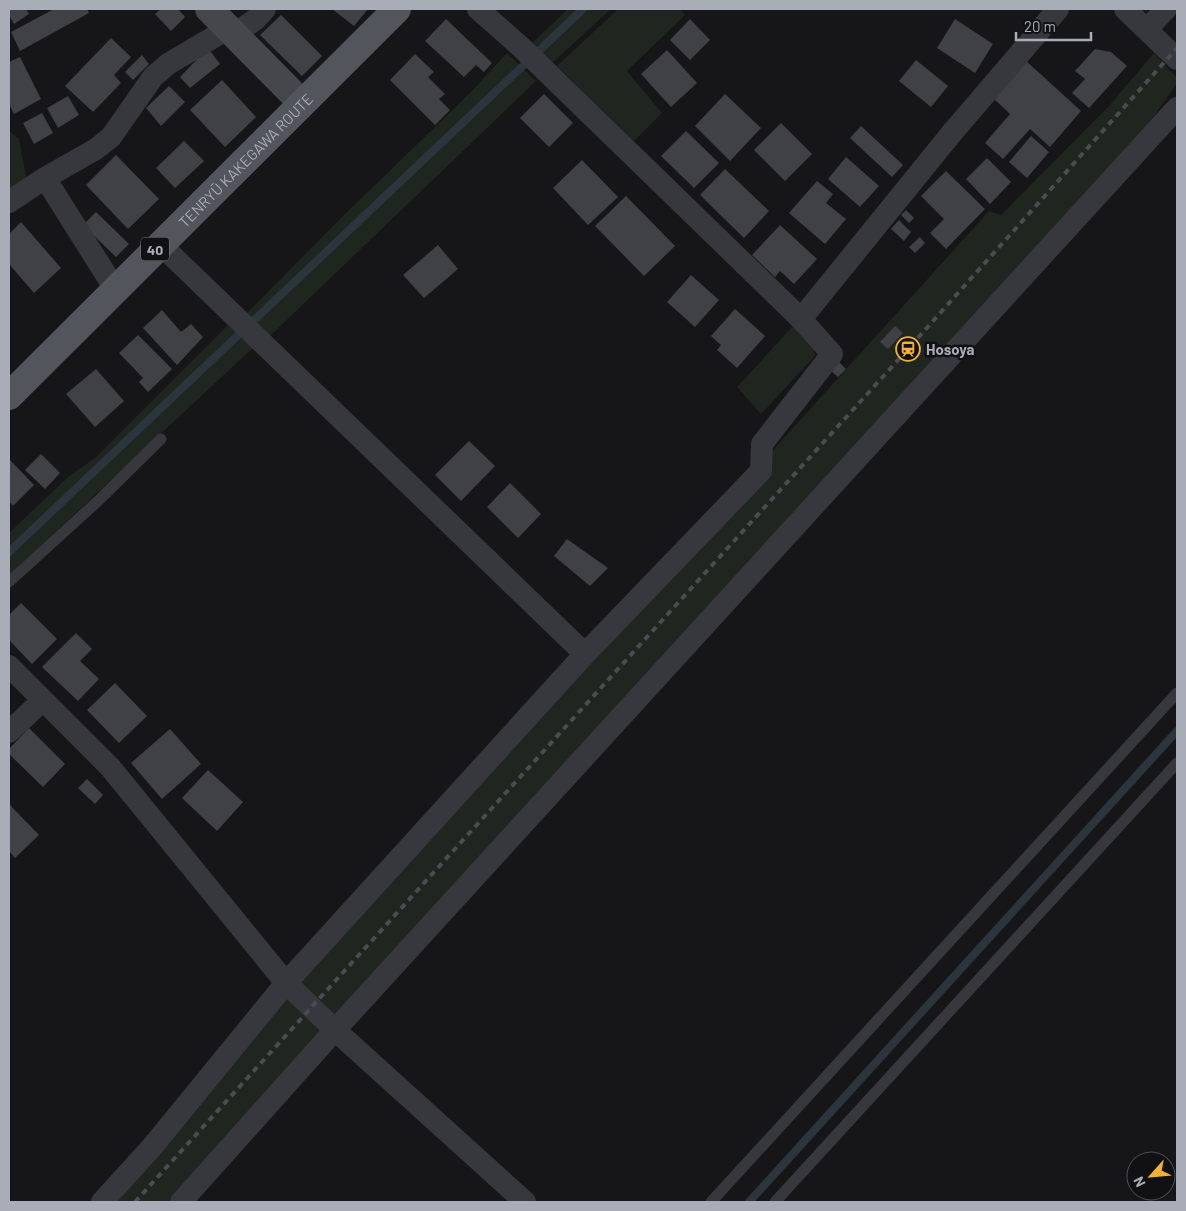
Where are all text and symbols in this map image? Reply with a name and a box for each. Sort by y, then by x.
scale bar [1016,10,1091,42]
text: 20 m [1024,17,1056,35]
street label: TENRYŪ KAKEGAWA ROUTE [175,89,316,231]
road number: 40 [141,238,169,260]
station icon: Hosoya [895,336,921,362]
place label: Hosoya [926,340,974,358]
north arrow [1126,1151,1176,1201]
text: N [1129,1174,1149,1190]

